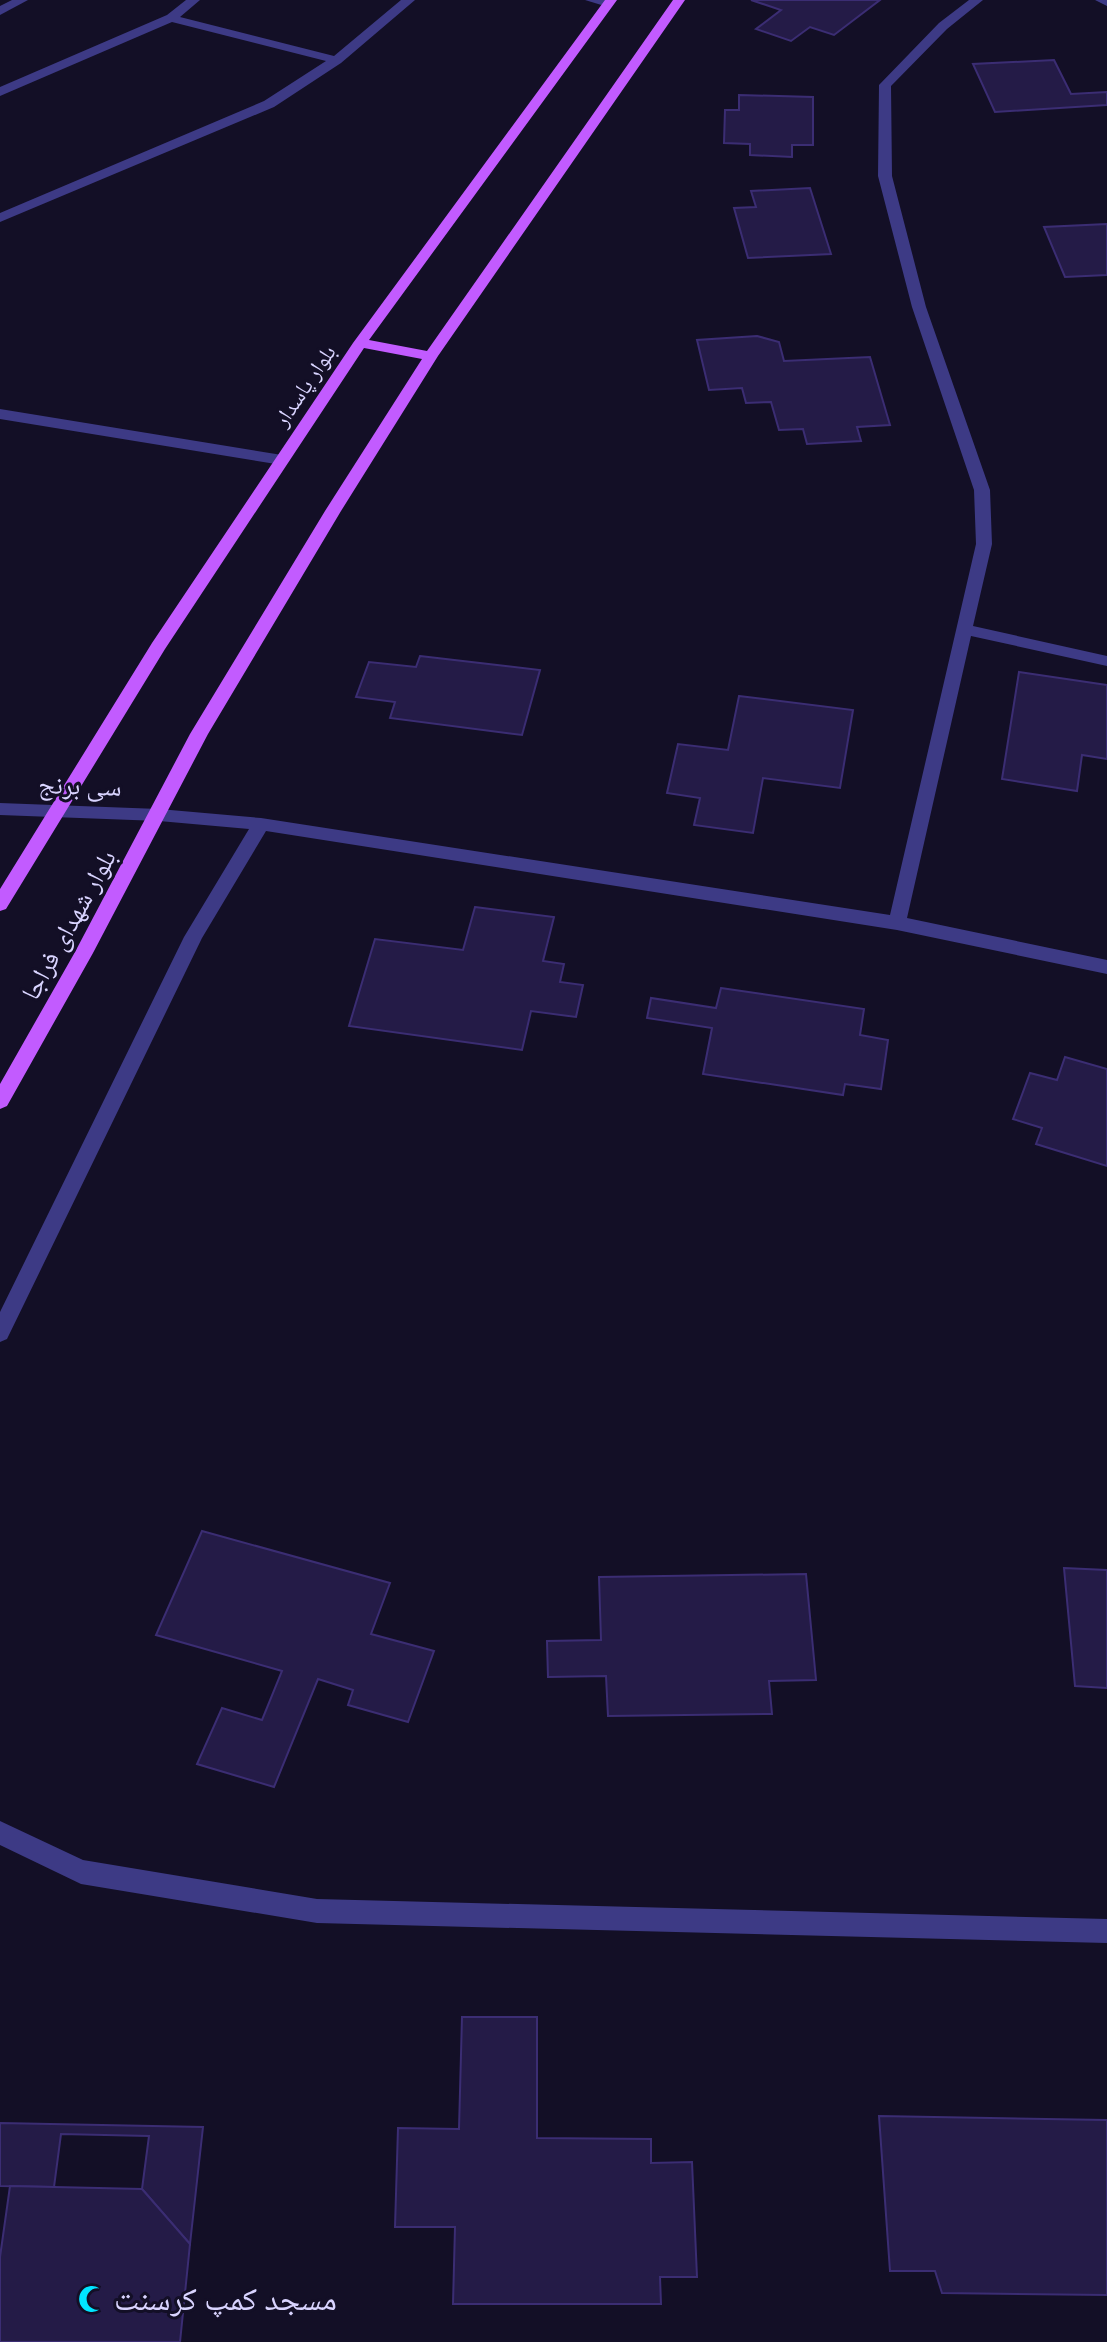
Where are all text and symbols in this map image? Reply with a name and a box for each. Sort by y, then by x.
street label: بلوار پاسدار [268,340,342,433]
street label: سی برنج [38,769,122,804]
street label: بلوار شهدای فراجا [15,845,123,1005]
place label: مسجد کمپ کرسنت [114,2281,337,2318]
mosque icon: مسجد کمپ کرسنت [77,2284,107,2314]

